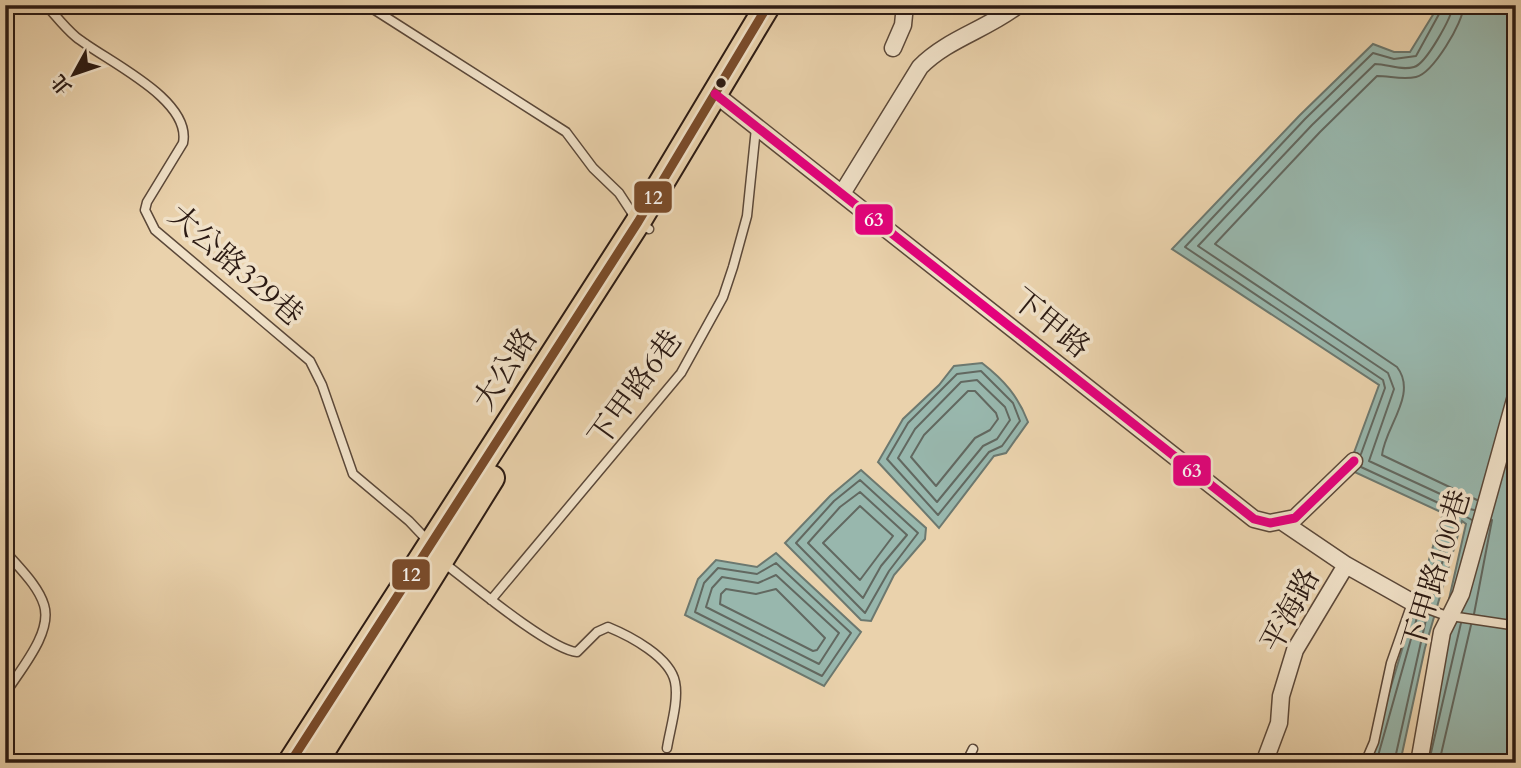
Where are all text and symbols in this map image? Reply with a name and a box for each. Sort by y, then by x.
north arrow [38,38,108,108]
text: 北 [46,69,78,100]
unlabelled marker [714,76,728,90]
line badge: 12 [633,180,673,214]
text: 12 [643,185,663,211]
street label: 大公路329巷 [160,195,312,335]
line badge: 63 [854,203,894,236]
text: 63 [864,207,884,233]
street label: 下甲路 [1003,279,1099,368]
street label: 大公路 [464,320,547,418]
street label: 下甲路6巷 [579,321,692,455]
line badge: 63 [1172,454,1212,487]
text: 63 [1182,458,1202,484]
street label: 下甲路100巷 [1393,485,1480,656]
line badge: 12 [391,558,431,591]
street label: 平海路 [1251,561,1330,660]
text: 12 [401,562,421,588]

